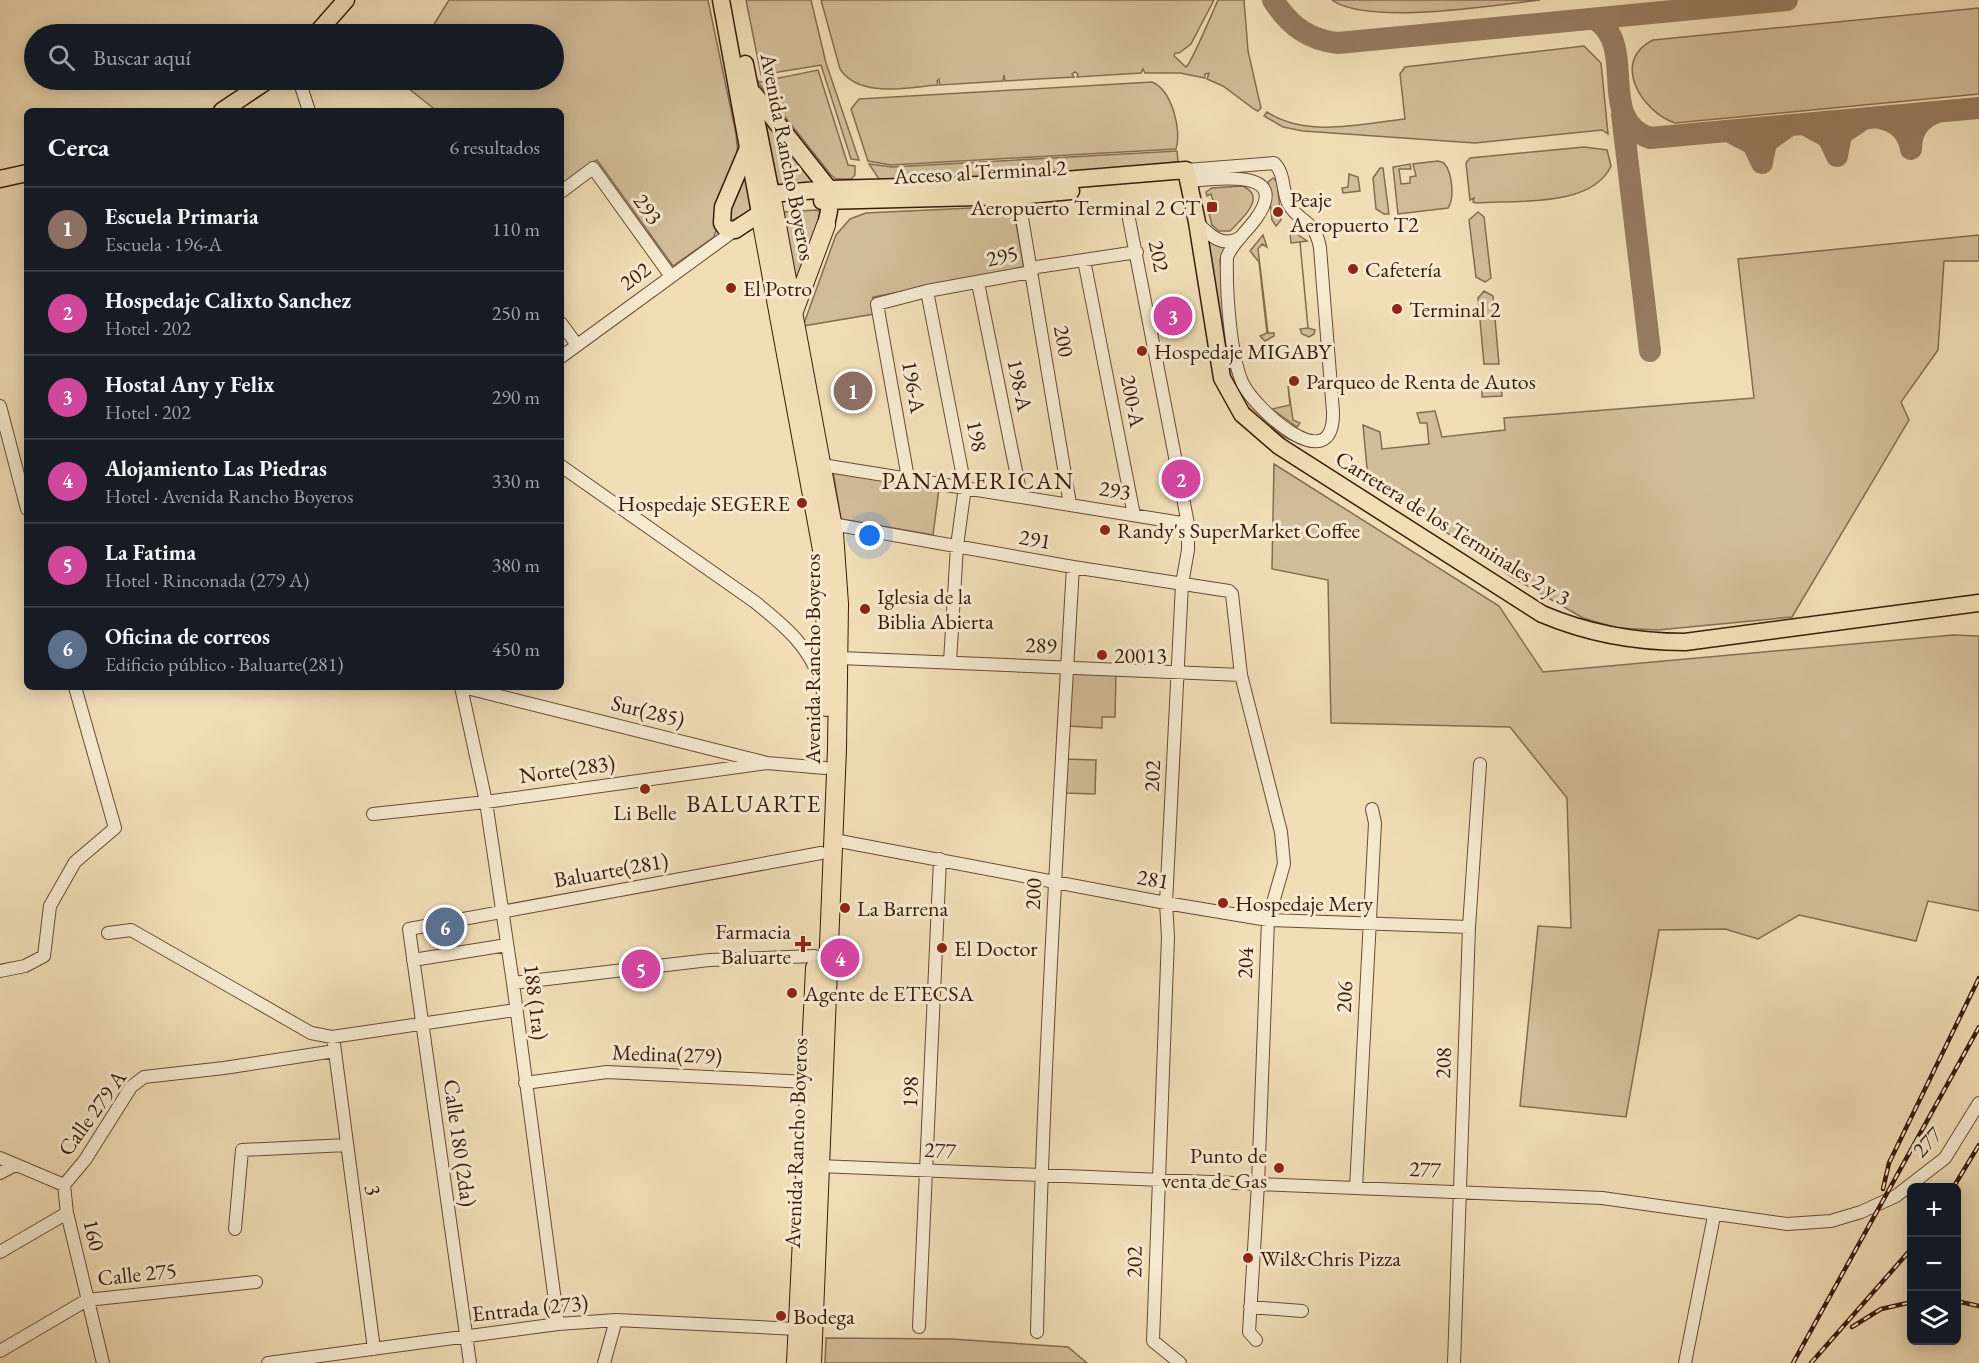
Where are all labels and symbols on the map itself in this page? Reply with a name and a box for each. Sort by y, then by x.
street label: Avenida Rancho Boyeros [753,50,822,263]
street label: Acceso al Terminal 2 [892,153,1068,191]
place label: Peaje Aeropuerto T2 [1289,185,1419,239]
street label: 293 [627,188,669,230]
place label: Aeropuerto Terminal 2 CT [970,193,1200,222]
marker: Aeropuerto Terminal 2 CT [1205,200,1219,214]
marker: Peaje Aeropuerto T2 [1271,205,1285,219]
street label: 295 [983,238,1021,274]
street label: 202 [1142,238,1176,275]
street label: 202 [614,255,657,297]
place label: Cafetería [1365,255,1442,284]
marker: Cafetería [1346,262,1360,276]
place label: El Potro [743,274,812,303]
marker: El Potro [724,281,738,295]
pin: 3 [1154,294,1192,338]
place label: Terminal 2 [1409,295,1501,324]
marker: Terminal 2 [1390,302,1404,316]
street label: 200 [1047,323,1081,360]
place label: Hospedaje MIGABY [1154,337,1332,366]
marker: Hospedaje MIGABY [1135,344,1149,358]
street label: 198-A [1000,356,1040,415]
street label: 196-A [895,358,933,416]
place label: Parqueo de Renta de Autos [1306,367,1536,396]
pin: 1 [834,368,872,414]
street label: 200-A [1114,372,1152,431]
marker: Parqueo de Renta de Autos [1287,374,1301,388]
street label: 198 [960,418,994,454]
street label: Carretera de los Terminales 2 y 3 [1330,444,1576,612]
pin: 2 [1162,456,1200,502]
district label: PANAMERICAN [882,465,1074,496]
street label: 293 [1097,473,1133,507]
place label: Hospedaje SEGERE [618,489,790,518]
marker: Hospedaje SEGERE [795,496,809,510]
place label: Randy's SuperMarket Coffee [1117,516,1361,545]
your location [855,521,884,550]
street label: 291 [1017,522,1053,556]
marker: Randy's SuperMarket Coffee [1098,523,1112,537]
street label: Avenida Rancho Boyeros [798,554,827,765]
place label: Iglesia de la Biblia Abierta [877,582,994,636]
marker: Iglesia de la Biblia Abierta [858,602,872,616]
street label: 289 [1025,630,1058,660]
place label: 20013 [1114,641,1167,670]
marker: 20013 [1095,648,1109,662]
street label: Sur(285) [608,688,688,734]
street label: Norte(283) [517,748,617,790]
street label: 202 [1137,759,1167,793]
marker: Li Belle [638,782,652,796]
district label: BALUARTE [686,788,822,819]
place label: Li Belle [613,798,677,827]
street label: Baluarte(281) [551,846,671,894]
street label: 281 [1135,862,1171,896]
street label: 200 [1018,877,1048,911]
place label: Hospedaje Mery [1235,889,1374,918]
place label: La Barrena [857,894,949,923]
marker: Hospedaje Mery [1216,896,1230,910]
marker: La Barrena [838,901,852,915]
pin: 6 [426,904,464,950]
place label: Farmacia Baluarte [715,917,791,971]
place label: El Doctor [954,934,1038,963]
pin: 4 [820,936,860,980]
marker: Farmacia Baluarte [796,937,810,951]
marker: El Doctor [935,941,949,955]
pin: 5 [622,946,660,992]
street label: 204 [1230,946,1260,979]
street label: 188 (1ra) [517,962,555,1042]
place label: Agente de ETECSA [803,979,974,1008]
street label: 206 [1329,980,1359,1014]
marker: Agente de ETECSA [785,986,799,1000]
street label: Avenida Rancho Boyeros [778,1037,814,1250]
street label: Medina(279) [611,1038,723,1070]
street label: 208 [1428,1047,1458,1079]
street label: Calle 279 A [51,1064,133,1162]
street label: 198 [895,1076,925,1108]
street label: Calle 180 (2da) [437,1077,483,1209]
street label: 277 [1906,1120,1949,1163]
street label: 277 [923,1135,957,1165]
place label: Punto de venta de Gas [1162,1141,1267,1195]
street label: 277 [1409,1154,1442,1184]
marker: Punto de venta de Gas [1272,1161,1286,1175]
street label: 3 [358,1183,388,1197]
street label: 160 [76,1216,112,1254]
place label: Wil&Chris Pizza [1260,1244,1401,1273]
street label: 202 [1119,1245,1149,1278]
marker: Wil&Chris Pizza [1241,1251,1255,1265]
street label: Calle 275 [96,1255,178,1293]
street label: Entrada (273) [470,1287,590,1329]
place label: Bodega [793,1302,855,1331]
marker: Bodega [774,1309,788,1323]

